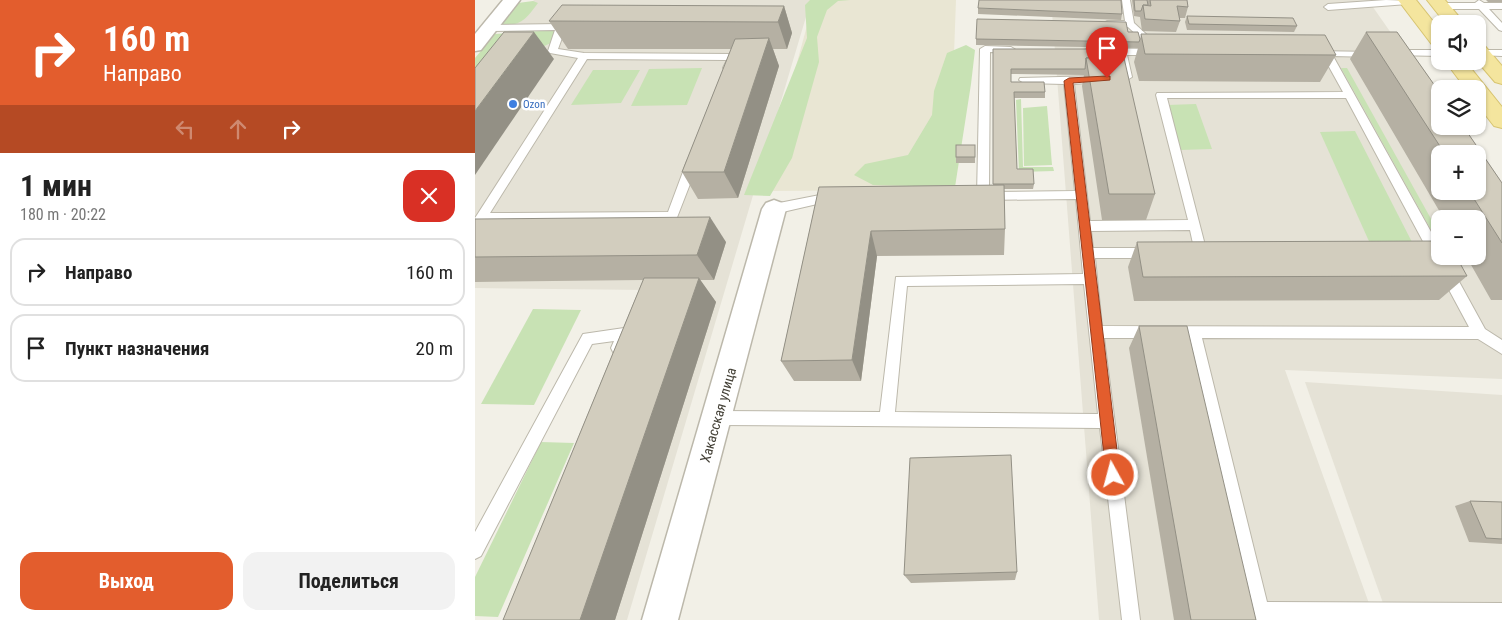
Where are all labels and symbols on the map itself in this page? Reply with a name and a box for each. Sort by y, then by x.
pin [1086,27,1128,78]
marker: Ozon [507,98,519,110]
place label: Ozon [523,98,545,111]
street label: Хакасская улица [697,366,739,464]
position arrow [1086,448,1138,500]

